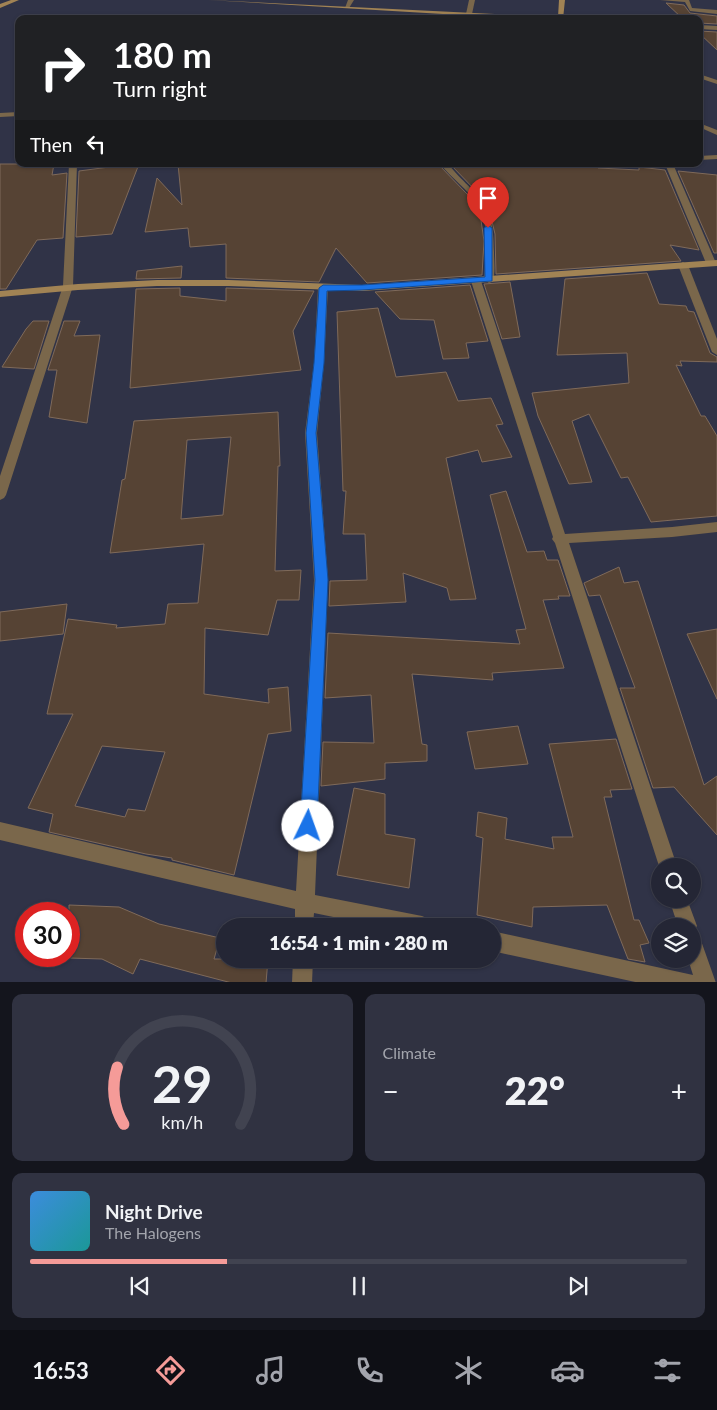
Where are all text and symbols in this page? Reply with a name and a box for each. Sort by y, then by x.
text: 180 m [113,33,212,75]
icon: right [30,35,95,100]
text: Turn right [113,75,207,102]
icon: left [82,130,110,158]
text: Then [30,133,72,156]
pin [467,177,509,228]
icon: arrive [474,184,502,212]
position arrow [281,799,333,851]
map controls [651,858,701,968]
button: search [651,858,701,908]
speed limit sign: 30 [15,902,80,967]
button: layers [651,918,701,968]
text: 16:54 · 1 min · 280 m [269,931,448,954]
text: Climate [383,1043,436,1062]
text: 29 [152,1052,212,1114]
text: 22° [505,1067,565,1113]
text: − [383,1074,399,1108]
text: + [671,1074,687,1108]
text: km/h [161,1111,203,1133]
text: Night Drive [105,1200,203,1223]
text: The Halogens [105,1223,201,1242]
icon: previous [126,1272,154,1300]
icon: pause [345,1272,373,1300]
icon: next [564,1272,592,1300]
icon: directions [153,1353,188,1388]
icon: music [253,1353,288,1388]
icon: phone [352,1353,387,1388]
icon: climate [451,1353,486,1388]
icon: car [550,1353,585,1388]
icon: filters [650,1353,685,1388]
text: 16:53 [32,1357,89,1384]

